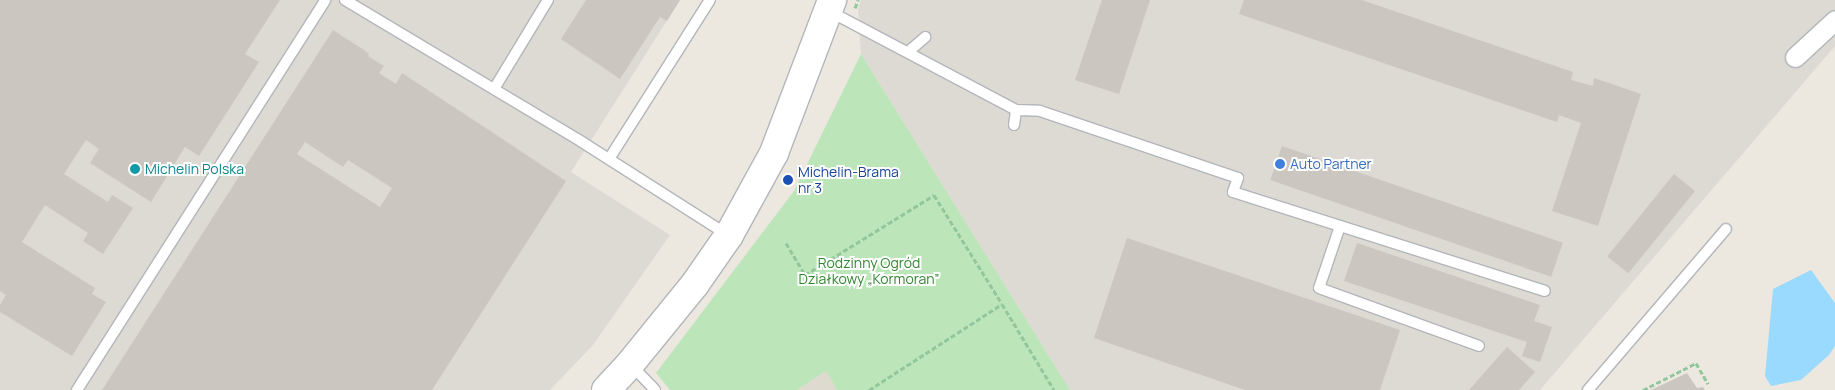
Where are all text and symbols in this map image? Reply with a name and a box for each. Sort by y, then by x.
place label: Auto Partner [1290,156,1372,172]
marker: Auto Partner [1274,158,1286,170]
place label: Michelin Polska [145,161,244,177]
marker: Michelin Polska [129,163,141,175]
place label: Michelin-Brama nr 3 [798,164,899,196]
marker: Michelin-Brama nr 3 [782,174,794,186]
park label: Rodzinny Ogród Działkowy „Kormoran” [799,255,939,288]

